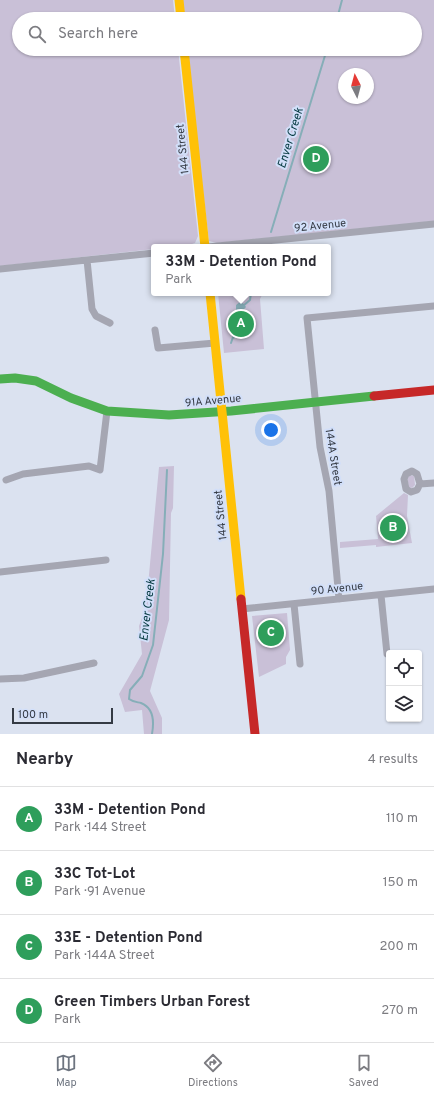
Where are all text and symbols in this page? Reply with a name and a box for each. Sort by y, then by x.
search box [12,12,422,56]
icon: search [26,23,48,45]
text: Search here [58,25,138,44]
north arrow [338,68,374,104]
water label: Enver Creek [274,105,308,171]
street label: 144 Street [173,123,193,175]
pin: D [303,144,329,174]
street label: 92 Avenue [293,216,347,236]
popup [151,244,331,296]
text: 33M - Detention Pond [165,253,317,272]
text: Park [165,272,192,288]
pin: A [228,309,254,339]
street label: 91A Avenue [184,392,242,410]
your location [261,420,281,440]
street label: 144A Street [322,428,344,487]
street label: 144 Street [211,489,231,541]
pin: B [380,513,406,543]
water label: Enver Creek [136,577,160,642]
street label: 90 Avenue [310,579,364,599]
pin: C [258,618,284,648]
map controls [386,650,422,722]
button: locate [386,650,422,686]
button: layers [386,686,422,722]
scale bar [12,706,113,725]
text: 100 m [18,708,48,722]
text: Nearby [16,749,73,771]
text: 4 results [368,752,418,768]
text: 33M - Detention Pond [54,801,206,820]
text: A [24,811,34,827]
text: 110 m [386,811,418,827]
text: Park · 144 Street [54,820,147,836]
text: 33C Tot-Lot [54,865,135,884]
text: B [25,875,33,891]
text: 150 m [383,875,418,891]
text: Park · 91 Avenue [54,884,146,900]
text: 33E - Detention Pond [54,929,203,948]
text: C [25,939,33,955]
text: 200 m [379,939,418,955]
text: Park · 144A Street [54,948,155,964]
text: Green Timbers Urban Forest [54,993,250,1012]
text: D [24,1003,34,1019]
text: 270 m [381,1003,418,1019]
text: Park [54,1012,81,1028]
tab: Map [55,1052,77,1090]
tab: Directions [188,1052,238,1090]
tab: Saved [348,1052,379,1090]

